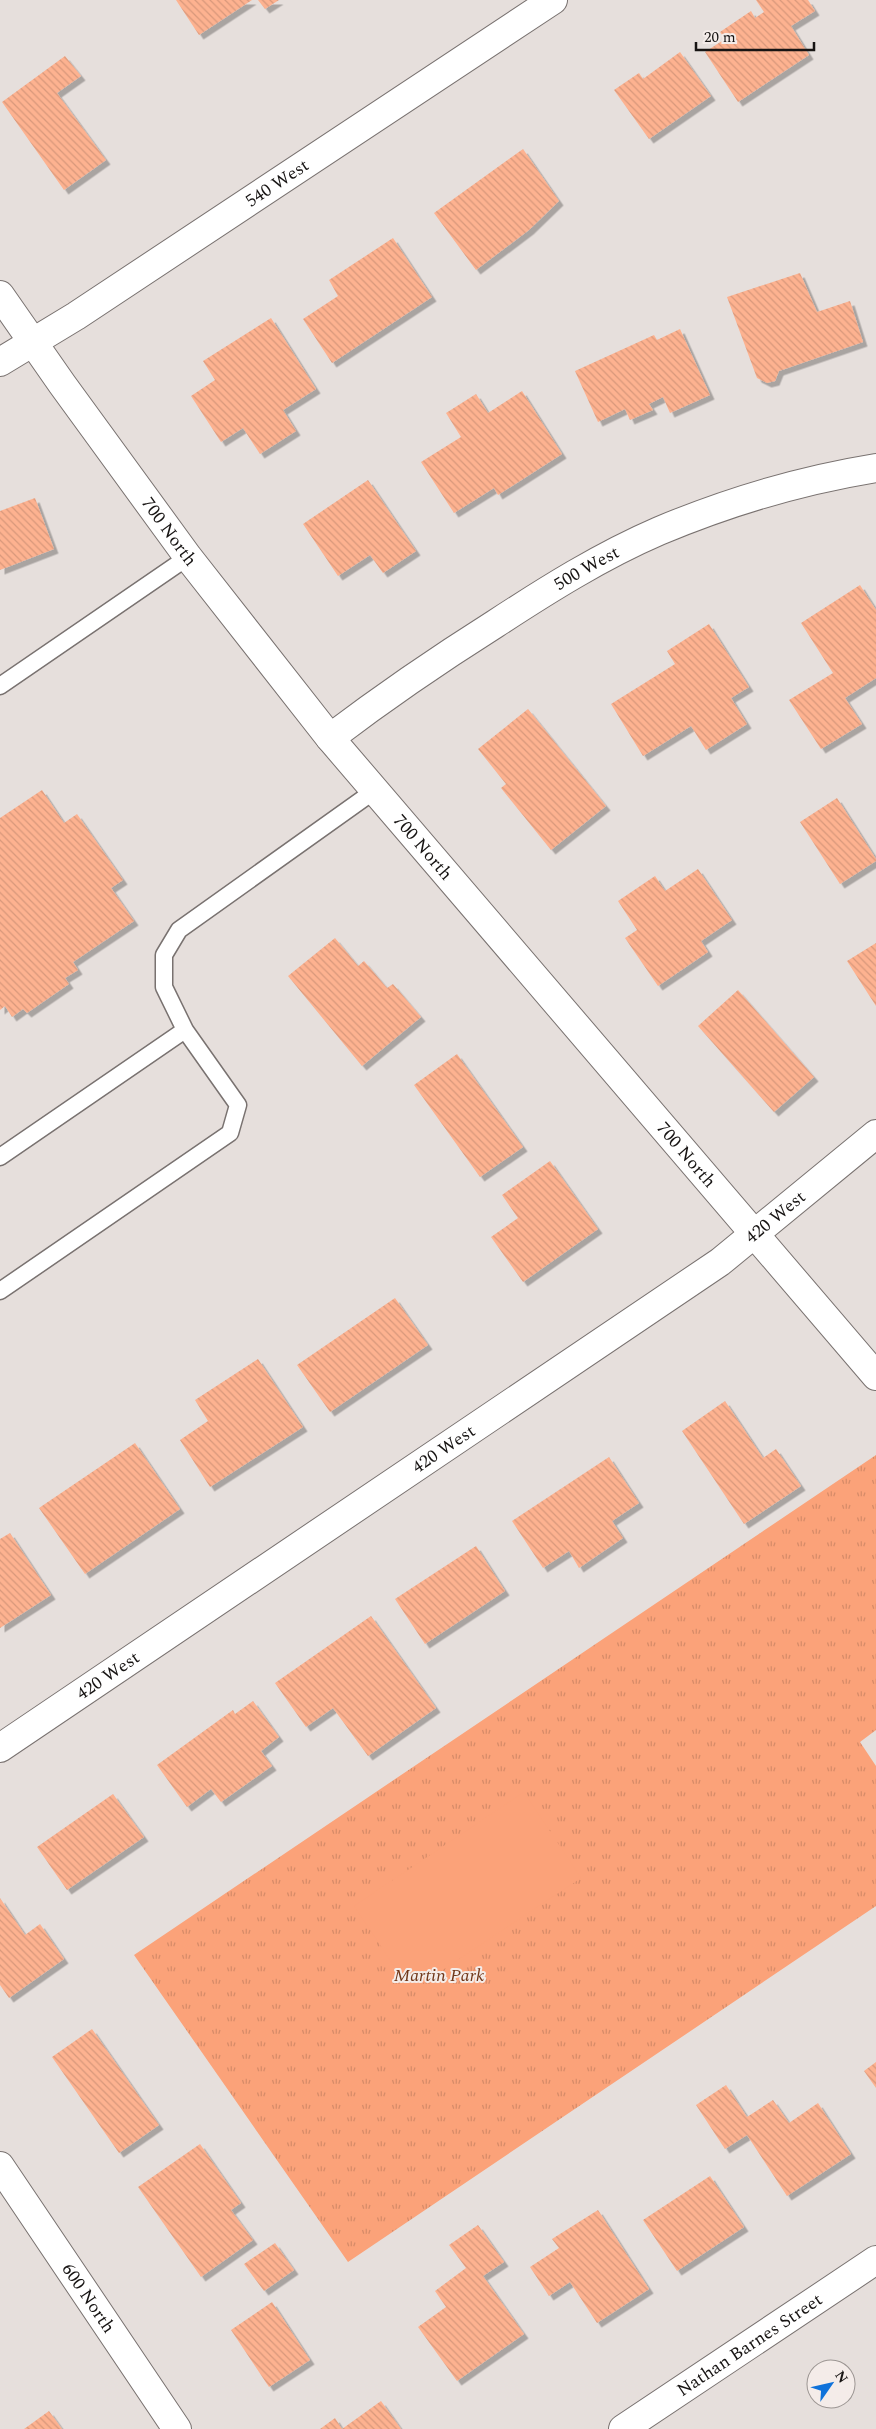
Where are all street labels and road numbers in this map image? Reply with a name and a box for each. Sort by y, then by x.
street label: 540 West [240,152,314,214]
street label: 700 North [135,491,204,572]
street label: 500 West [548,539,624,597]
street label: 700 North [387,808,459,886]
street label: 700 North [650,1116,723,1194]
street label: 420 West [739,1184,811,1250]
street label: 420 West [406,1417,481,1480]
street label: 420 West [71,1644,145,1706]
street label: 600 North [55,2257,122,2338]
street label: Nathan Barnes Street [671,2286,828,2403]

